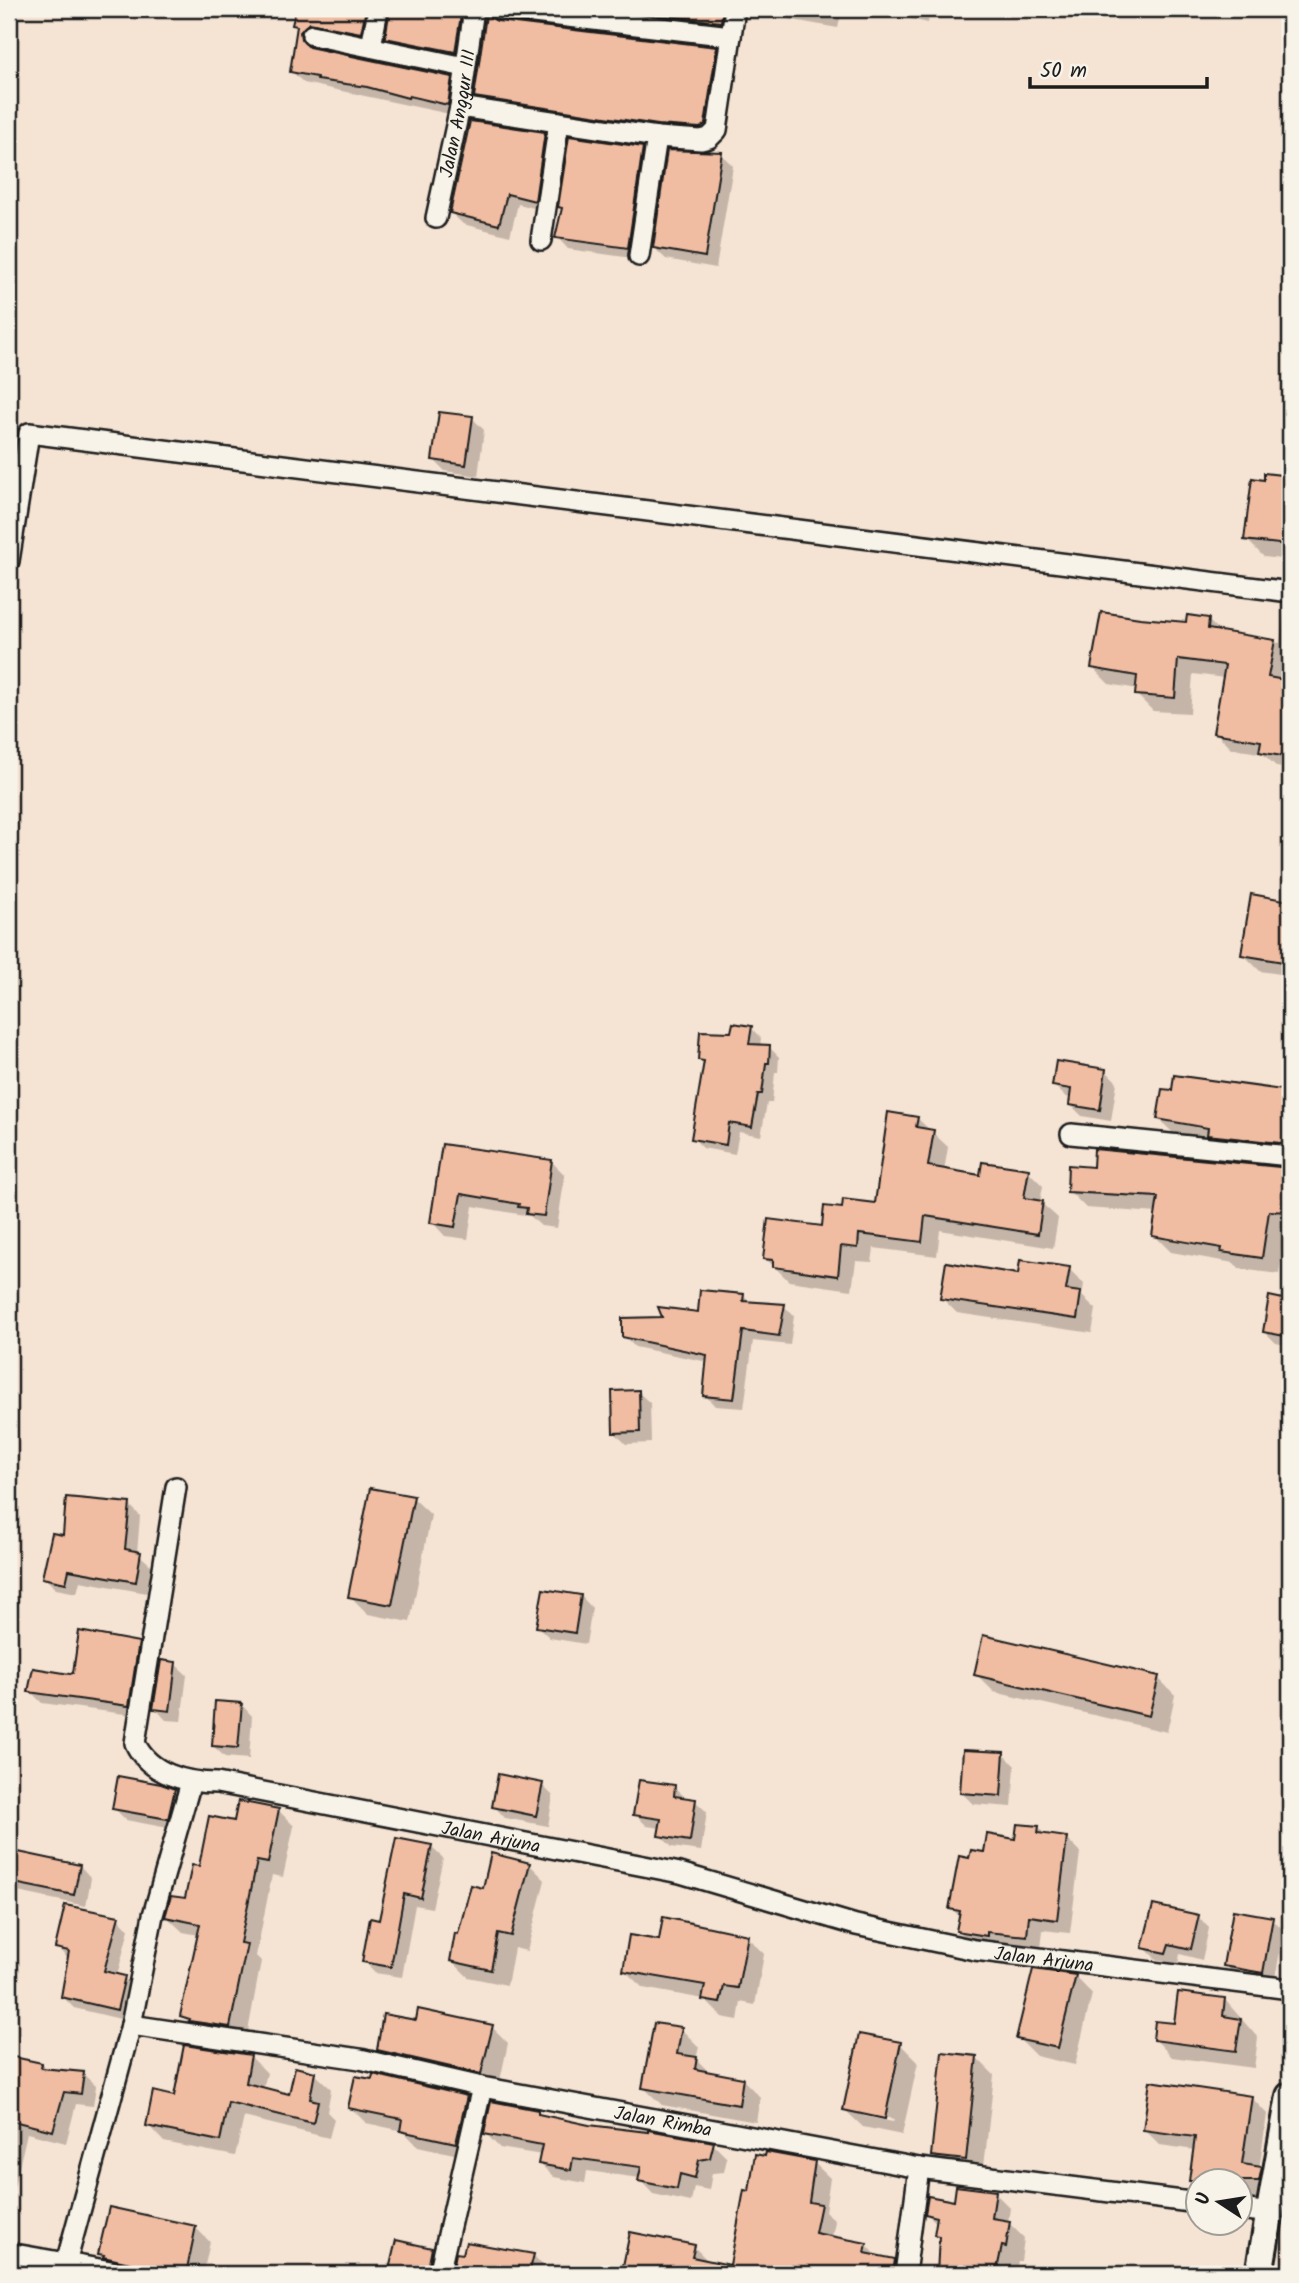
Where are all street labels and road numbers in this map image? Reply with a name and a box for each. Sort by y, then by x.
street label: Jalan Anggur III [432,47,485,180]
street label: Jalan Arjuna [439,1814,543,1863]
street label: Jalan Arjuna [992,1939,1095,1982]
street label: Jalan Rimba [612,2099,714,2146]

